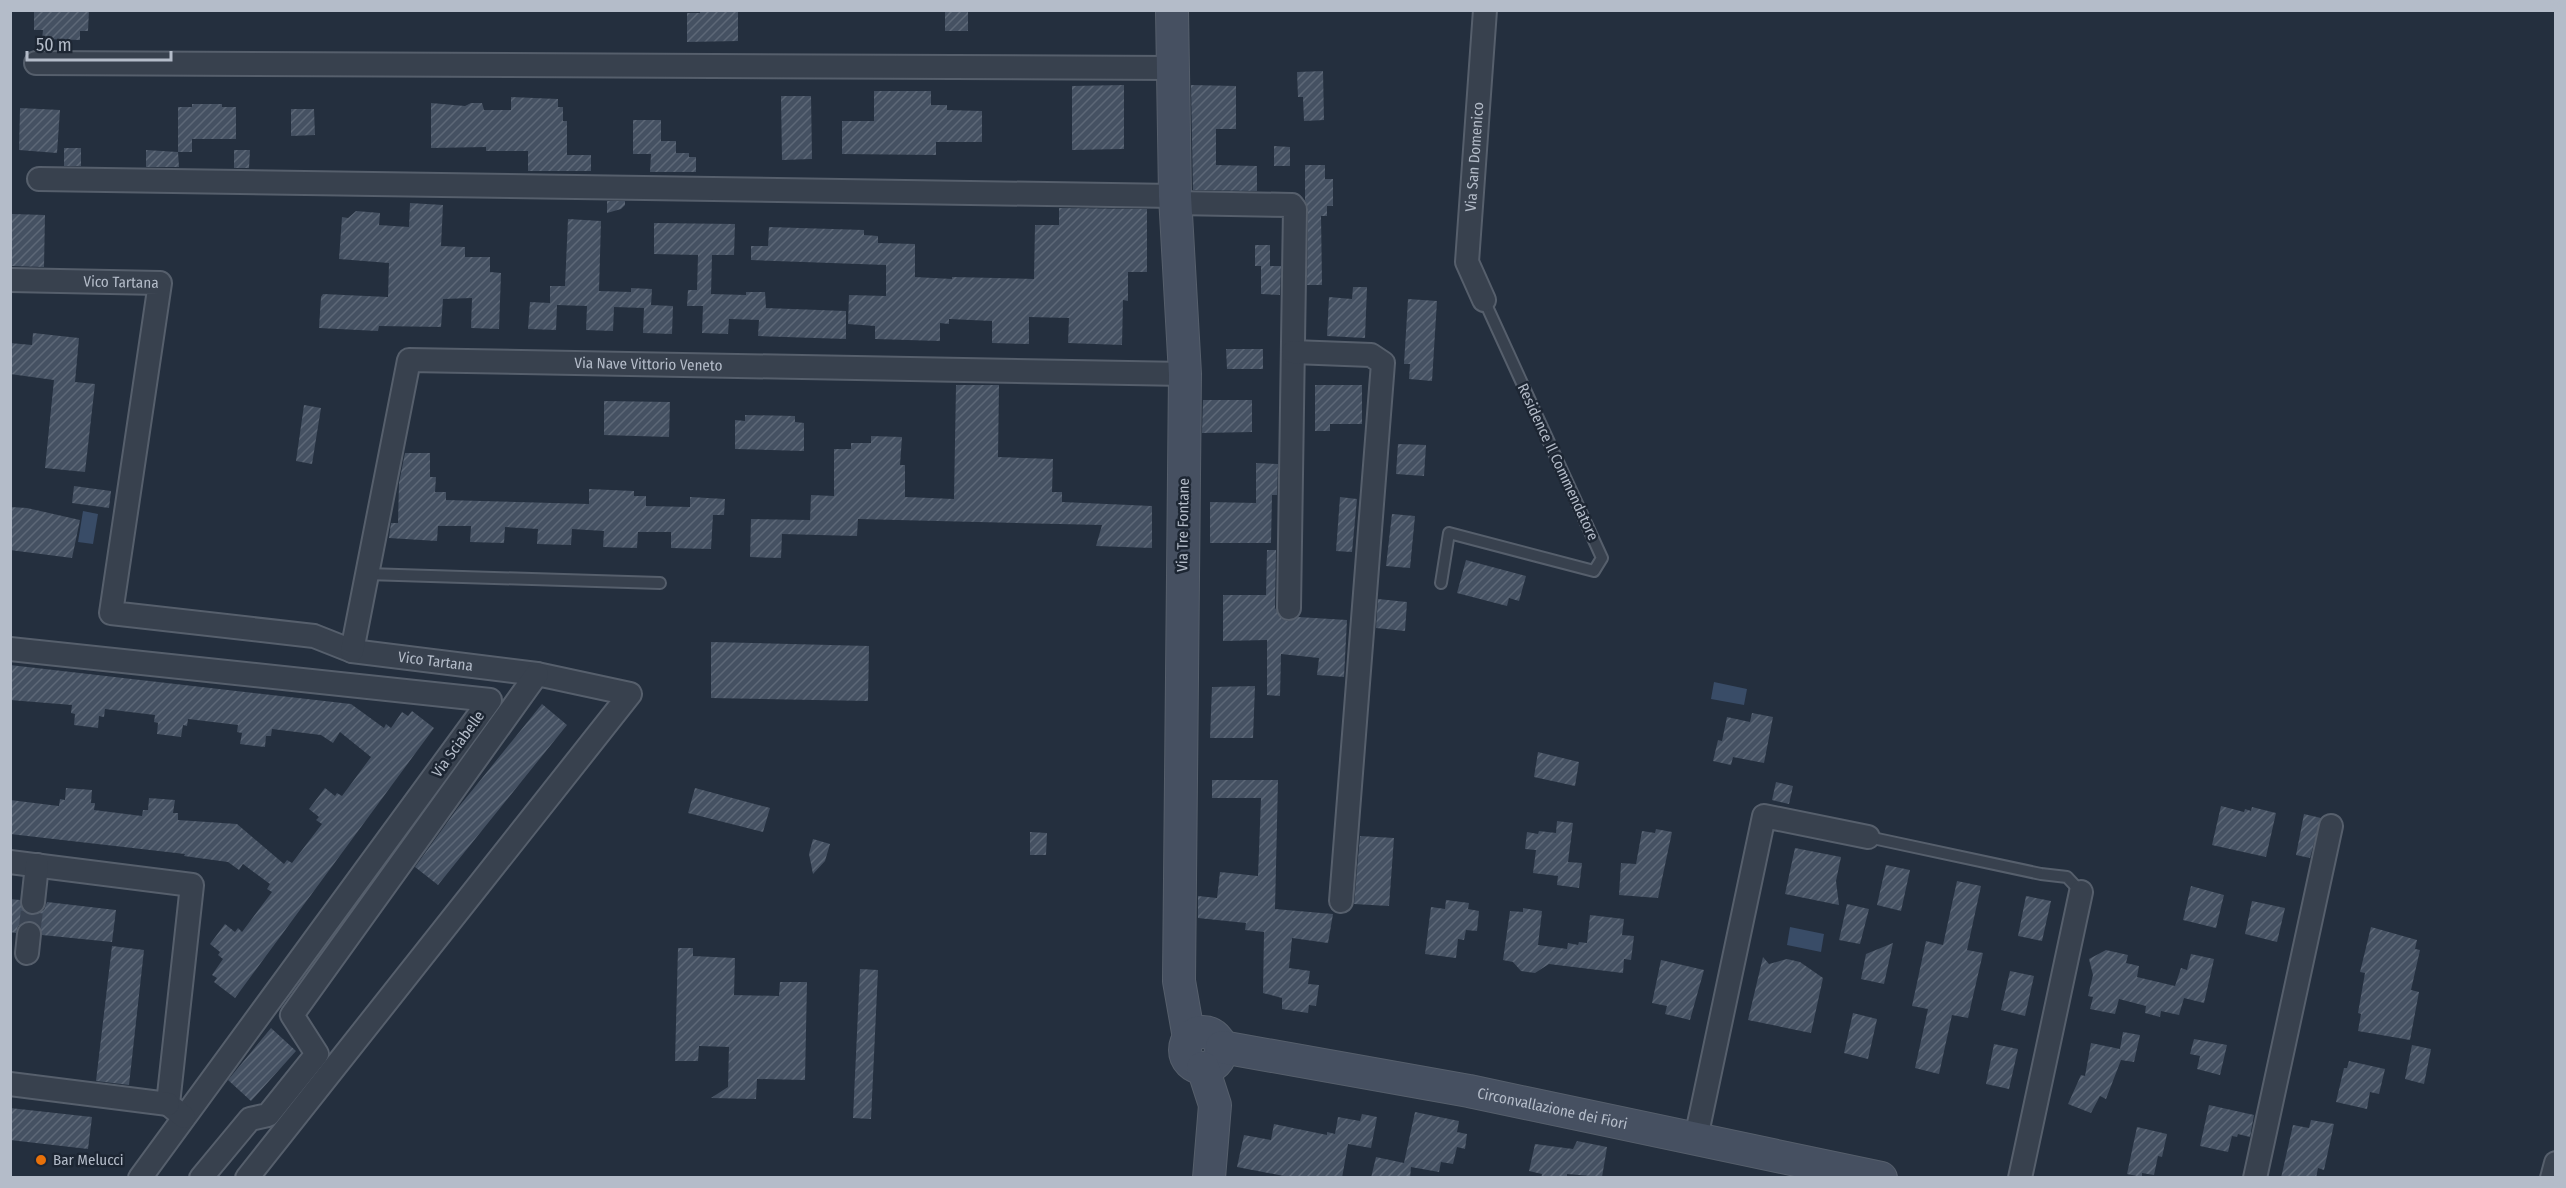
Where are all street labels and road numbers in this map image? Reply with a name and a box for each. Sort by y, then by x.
street label: Via San Domenico [1462,101,1487,212]
street label: Vico Tartana [83,272,159,292]
street label: Via Nave Vittorio Veneto [574,354,723,375]
street label: Residence Il Commendatore [1514,381,1602,543]
street label: Via Tre Fontane [1173,478,1193,572]
street label: Vico Tartana [397,648,474,675]
street label: Via Sciabelle [428,707,488,781]
street label: Circonvallazione dei Fiori [1476,1084,1629,1133]

